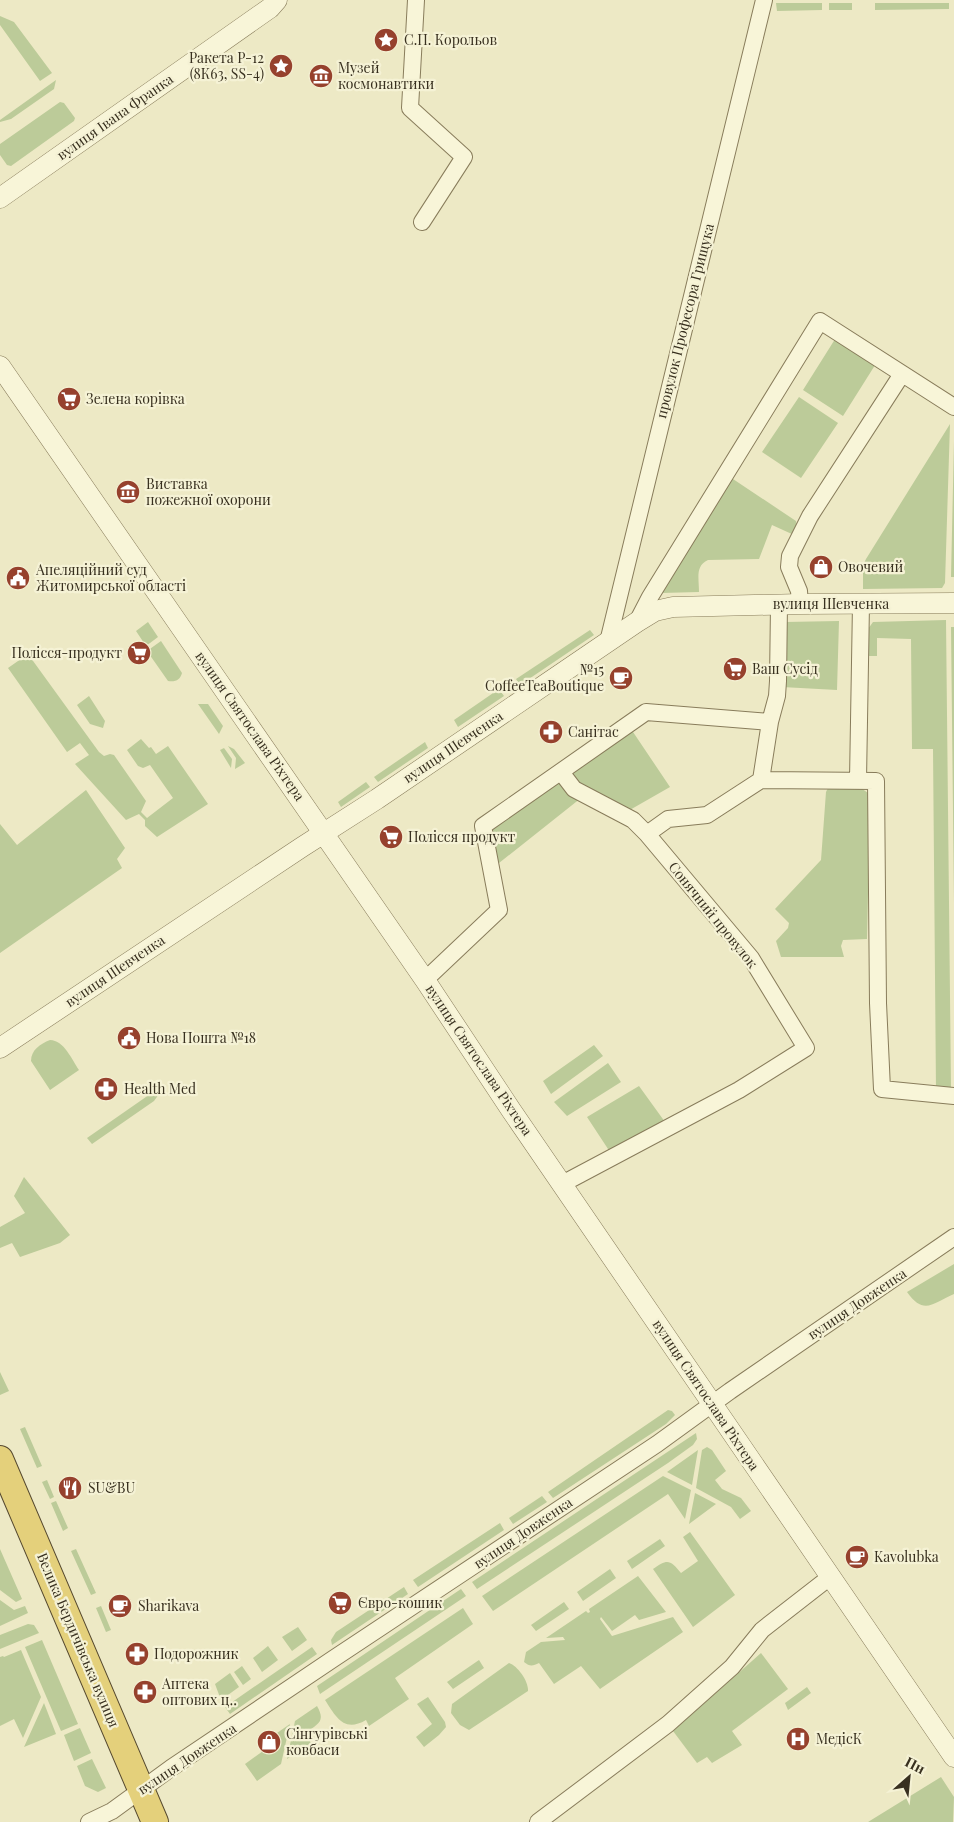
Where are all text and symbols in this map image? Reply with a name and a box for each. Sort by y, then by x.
place icon: С.П. Корольов [373,27,399,53]
place label: С.П. Корольов [404,30,497,49]
place label: Ракета Р-12 (8К63, SS-4) [189,48,264,83]
place icon: Ракета Р-12 (8К63, SS-4) [268,53,294,79]
place label: Музей космонавтики [338,58,435,93]
museum icon: Музей космонавтики [308,63,334,89]
street label: вулиця Івана Франка [53,69,177,164]
street label: провулок Професора Грищука [651,221,718,420]
supermarket icon: Зелена корівка [56,386,82,412]
place label: Зелена корівка [86,389,185,408]
place label: Виставка пожежної охорони [146,474,271,509]
museum icon: Виставка пожежної охорони [115,479,141,505]
shop icon: Овочевий [808,554,834,580]
place label: Овочевий [838,557,904,576]
place label: Апеляційний суд Житомирської області [35,560,186,595]
public building icon: Апеляційний суд Житомирської області [5,565,31,591]
street label: вулиця Шевченка [773,594,889,613]
supermarket icon: Полісся-продукт [126,640,152,666]
place label: Полісся-продукт [11,643,122,662]
street label: вулиця Святослава Ріхтера [191,647,309,804]
supermarket icon: Ваш Сусід [722,656,748,682]
place label: Ваш Сусід [752,659,818,678]
place label: №15 CoffeeTeaBoutique [485,660,604,695]
cafe icon: №15 CoffeeTeaBoutique [608,665,634,691]
street label: вулиця Шевченка [399,706,506,787]
pharmacy icon: Санітас [538,719,564,745]
place label: Санітас [568,722,619,741]
supermarket icon: Полісся продукт [378,824,404,850]
place label: Полісся продукт [408,827,516,846]
street label: Сонячний провулок [665,857,762,972]
street label: вулиця Шевченка [61,930,168,1011]
street label: вулиця Святослава Ріхтера [422,980,537,1139]
public building icon: Нова Пошта №18 [116,1025,142,1051]
place label: Нова Пошта №18 [146,1028,256,1047]
pharmacy icon: Health Med [93,1076,119,1102]
place label: Health Med [124,1079,196,1098]
street label: вулиця Довженка [804,1263,910,1344]
street label: вулиця Святослава Ріхтера [649,1315,764,1474]
restaurant icon: SU&BU [57,1475,83,1501]
place label: SU&BU [88,1478,135,1497]
street label: вулиця Довженка [470,1492,576,1573]
cafe icon: Kavolubka [844,1544,870,1570]
place label: Kavolubka [874,1547,939,1566]
street label: Велика Бердичівська вулиця [33,1550,124,1730]
supermarket icon: Євро-кошик [327,1590,353,1616]
cafe icon: Sharikava [107,1593,133,1619]
place label: Євро-кошик [358,1593,442,1612]
place label: Sharikava [138,1596,199,1615]
pharmacy icon: Подорожник [124,1641,150,1667]
place label: Подорожник [154,1644,239,1663]
place label: Аптека оптових ц‥ [161,1674,237,1709]
pharmacy icon: Аптека оптових ц‥ [132,1679,158,1705]
street label: вулиця Довженка [134,1718,240,1799]
place label: Сінгурівські ковбаси [286,1724,368,1759]
hospital icon: МедісК [785,1726,811,1752]
shop icon: Сінгурівські ковбаси [256,1729,282,1755]
place label: МедісК [816,1729,863,1748]
north arrow [884,1752,934,1802]
text: Пн [902,1752,928,1778]

